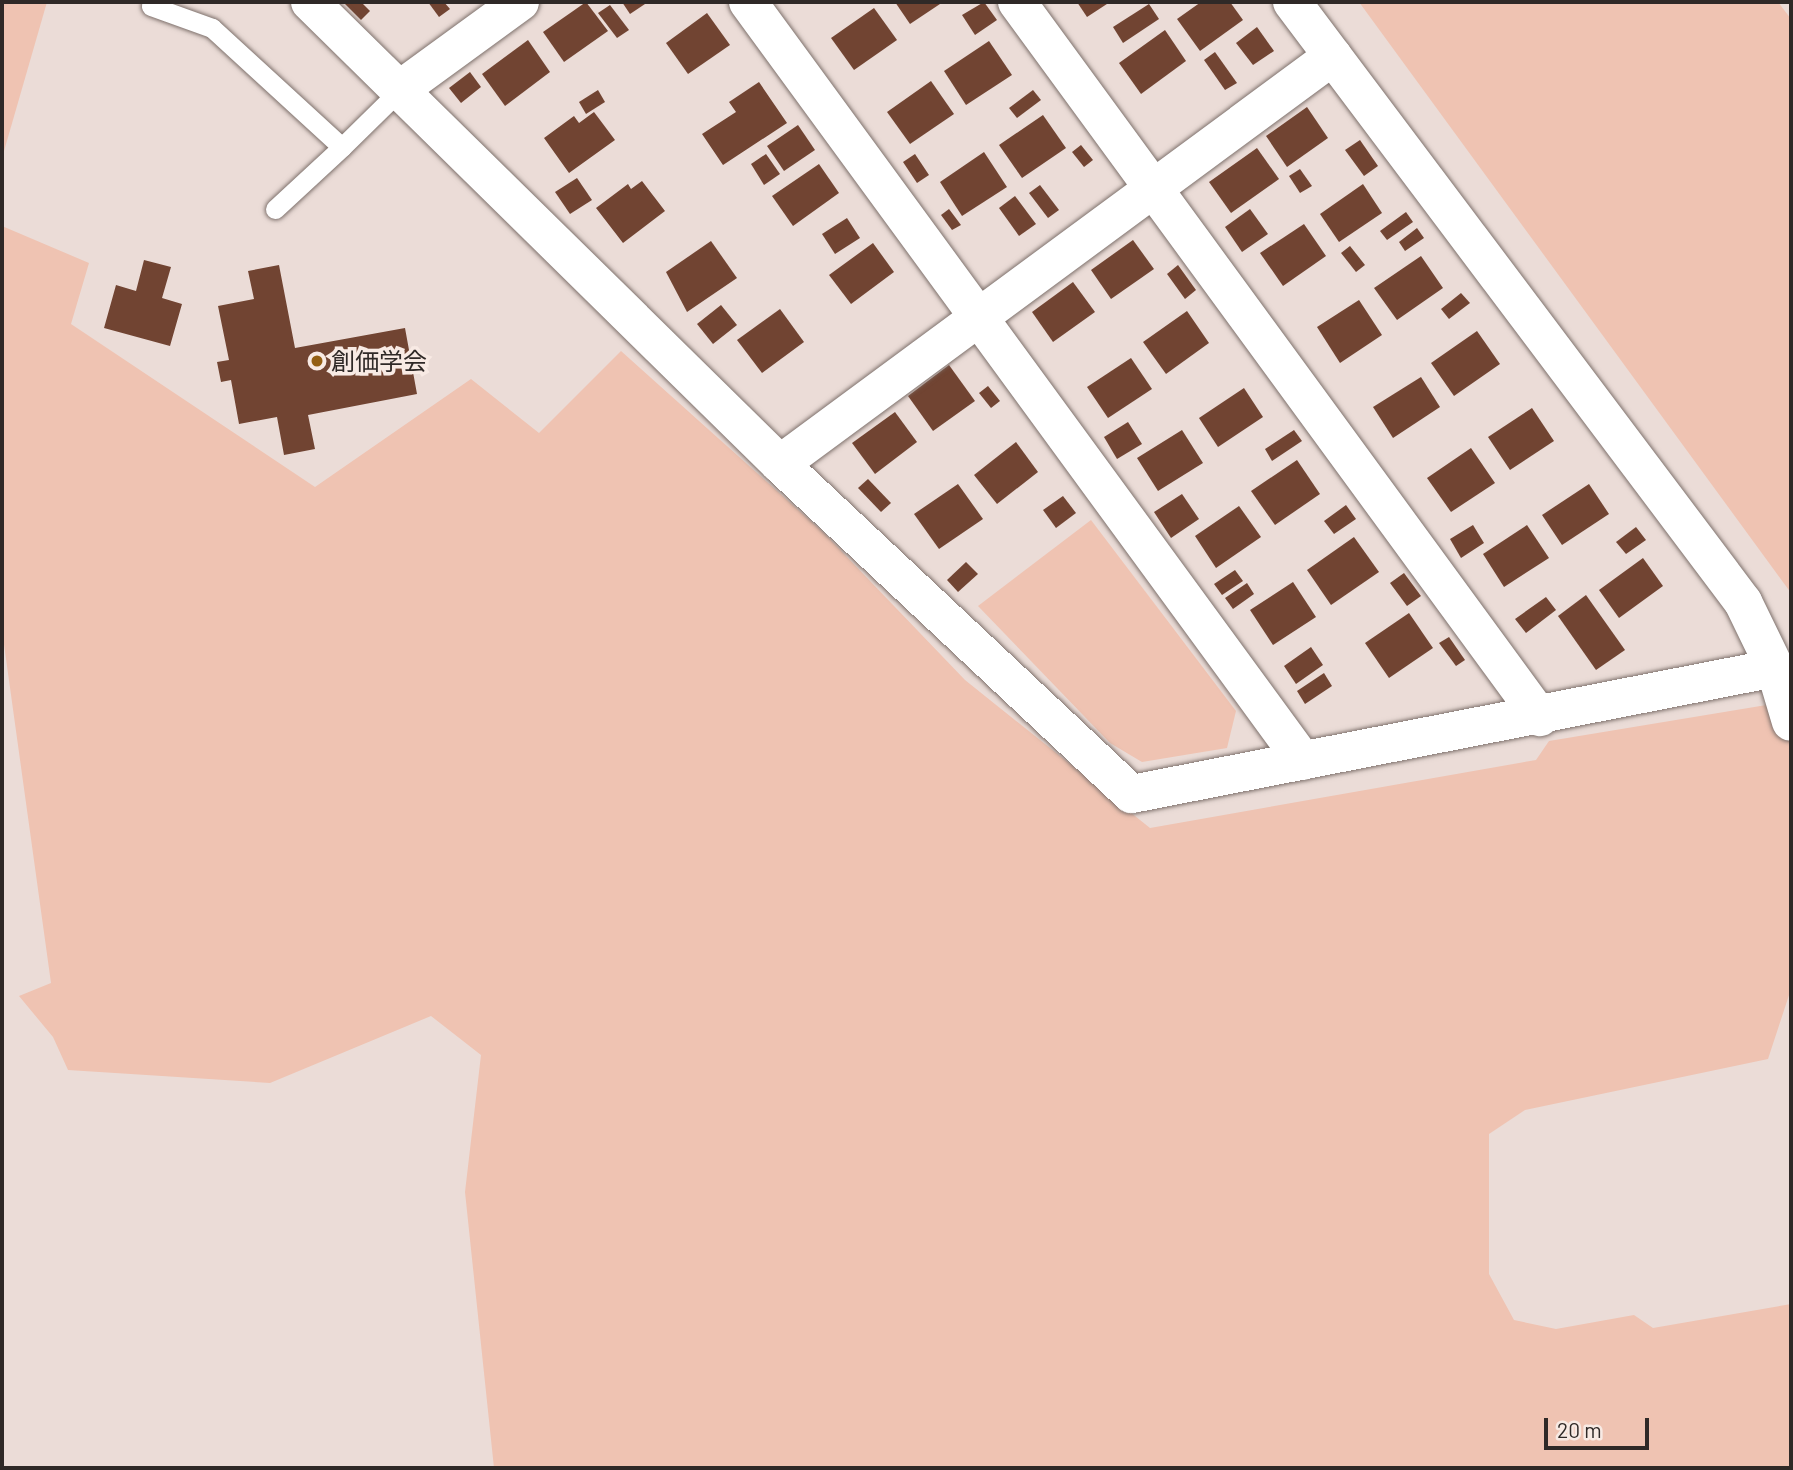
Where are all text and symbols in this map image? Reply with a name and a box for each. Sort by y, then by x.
place label: 創価学会 [331,347,427,375]
marker: 創価学会 [309,353,325,369]
scale bar [1548,1404,1653,1448]
text: 20 m [1557,1417,1602,1442]

